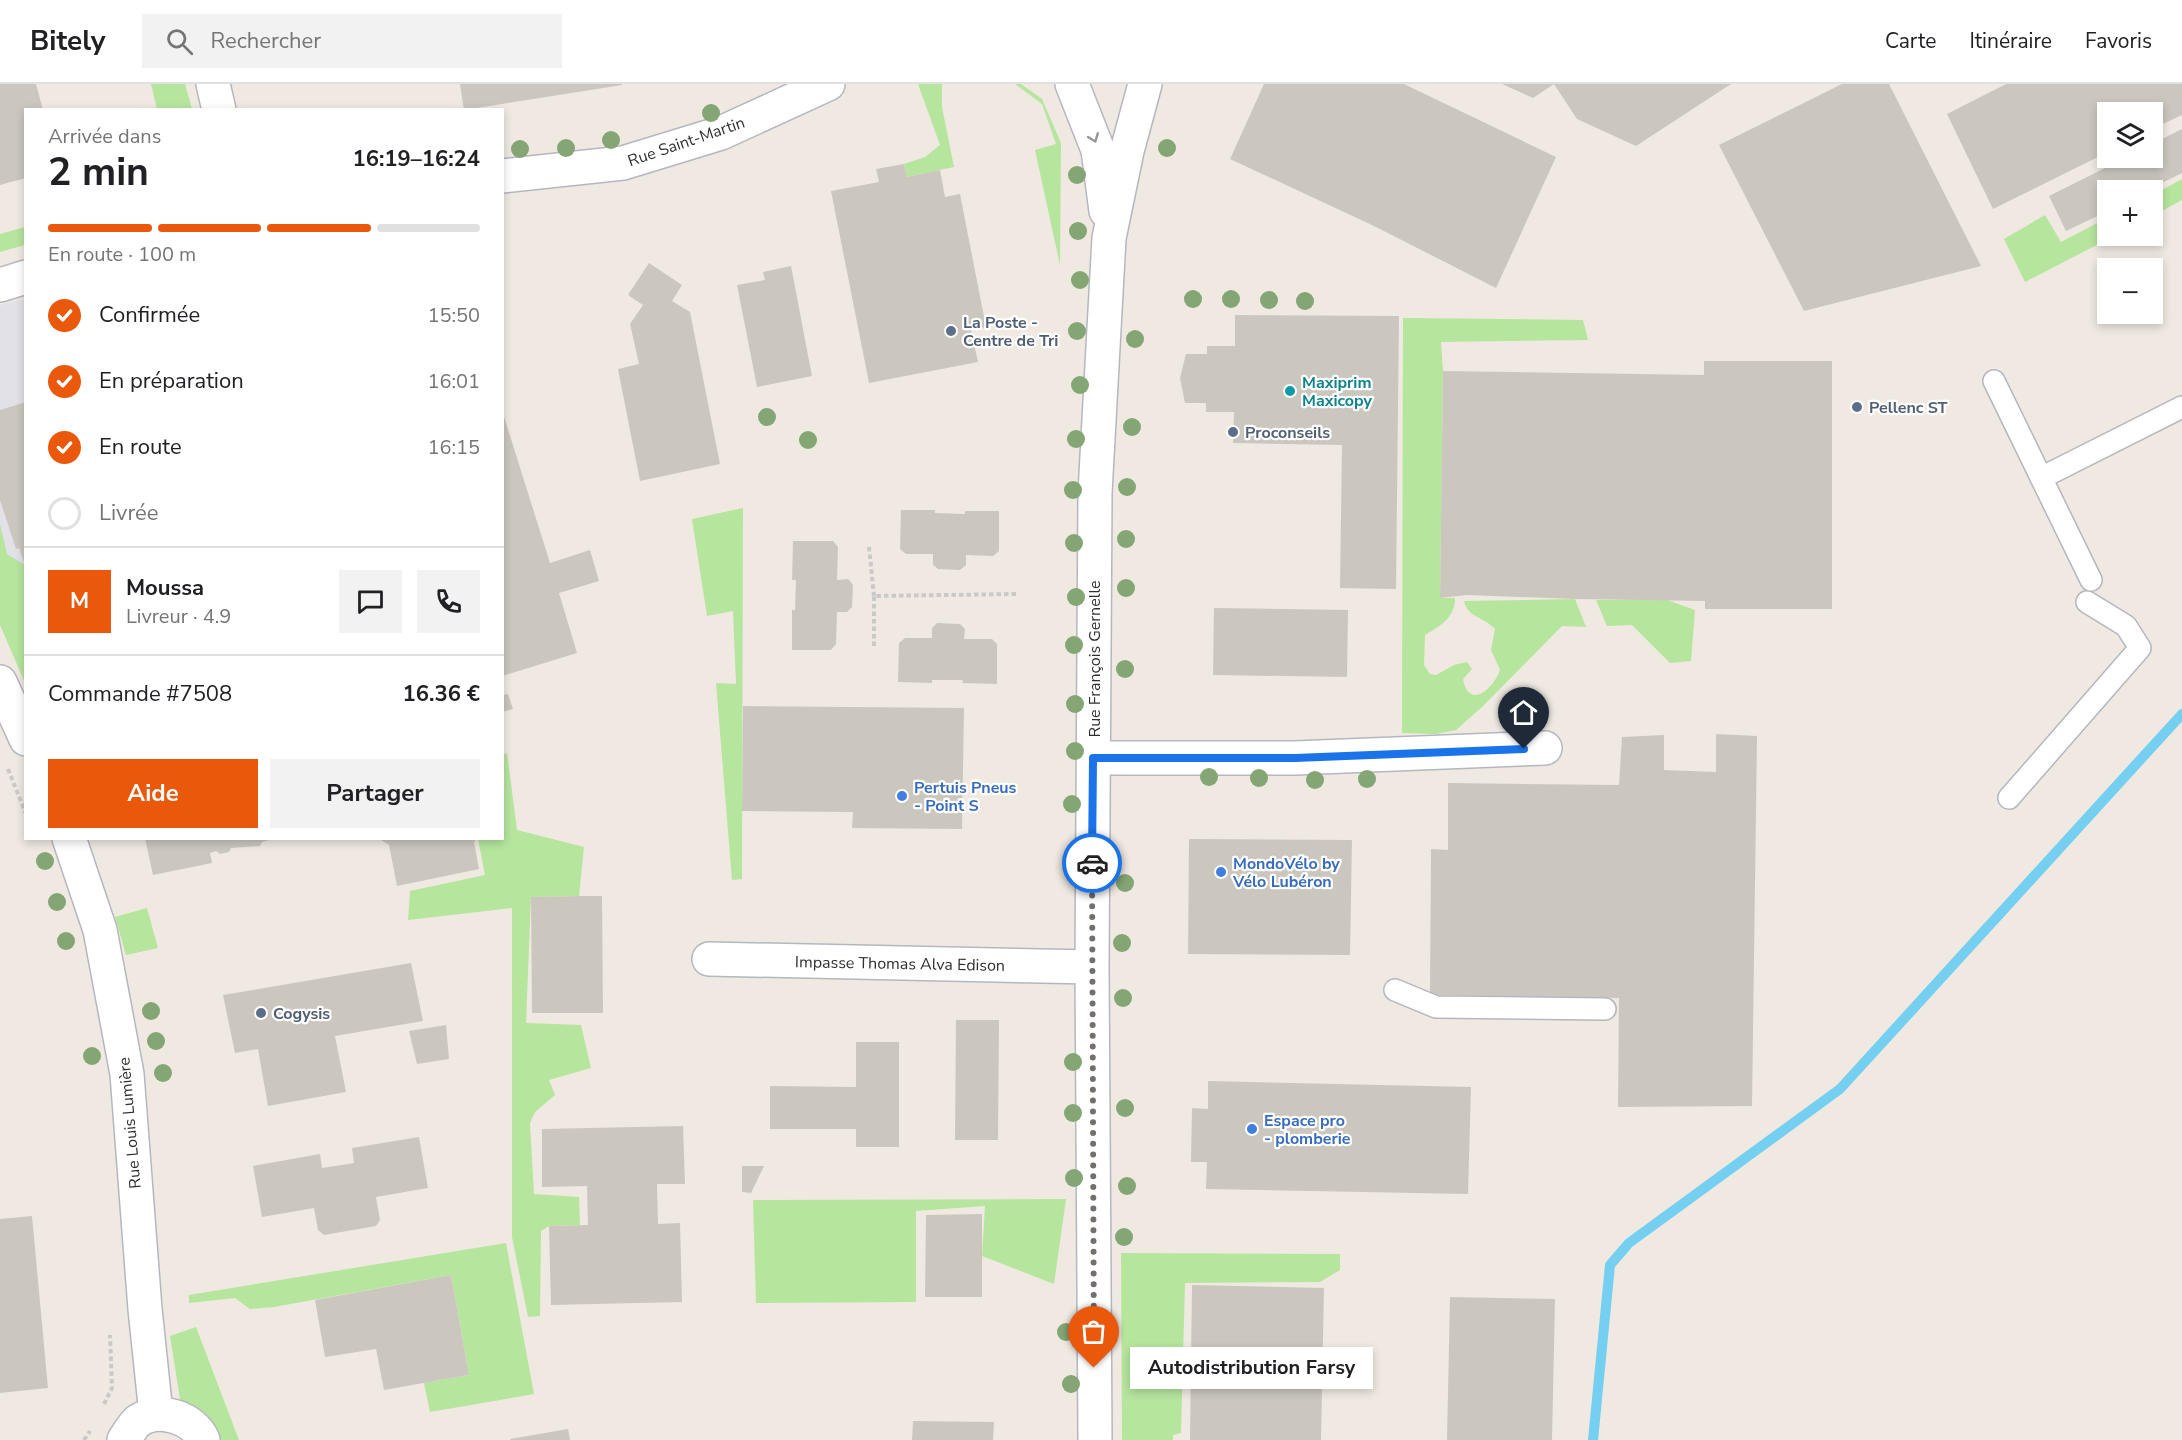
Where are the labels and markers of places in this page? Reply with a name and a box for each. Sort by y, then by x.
place label: La Poste - Centre de Tri [963,312,1058,352]
marker: La Poste - Centre de Tri [944,324,958,338]
place label: Maxiprim Maxicopy [1302,372,1373,412]
marker: Maxiprim Maxicopy [1283,384,1297,398]
place label: Pellenc ST [1869,397,1948,419]
marker: Pellenc ST [1850,400,1864,414]
place label: Proconseils [1245,422,1330,444]
marker: Proconseils [1226,425,1240,439]
pin [1498,687,1549,749]
place label: Pertuis Pneus - Point S [914,777,1017,817]
marker: Pertuis Pneus - Point S [895,789,909,803]
place label: MondoVélo by Vélo Lubéron [1232,853,1340,893]
marker: MondoVélo by Vélo Lubéron [1214,865,1228,879]
place label: Cogysis [273,1003,330,1025]
marker: Cogysis [254,1006,268,1020]
place label: Espace pro - plomberie [1264,1110,1351,1150]
marker: Espace pro - plomberie [1245,1122,1259,1136]
pin [1068,1306,1119,1368]
callout: Autodistribution Farsy [1130,1347,1373,1389]

